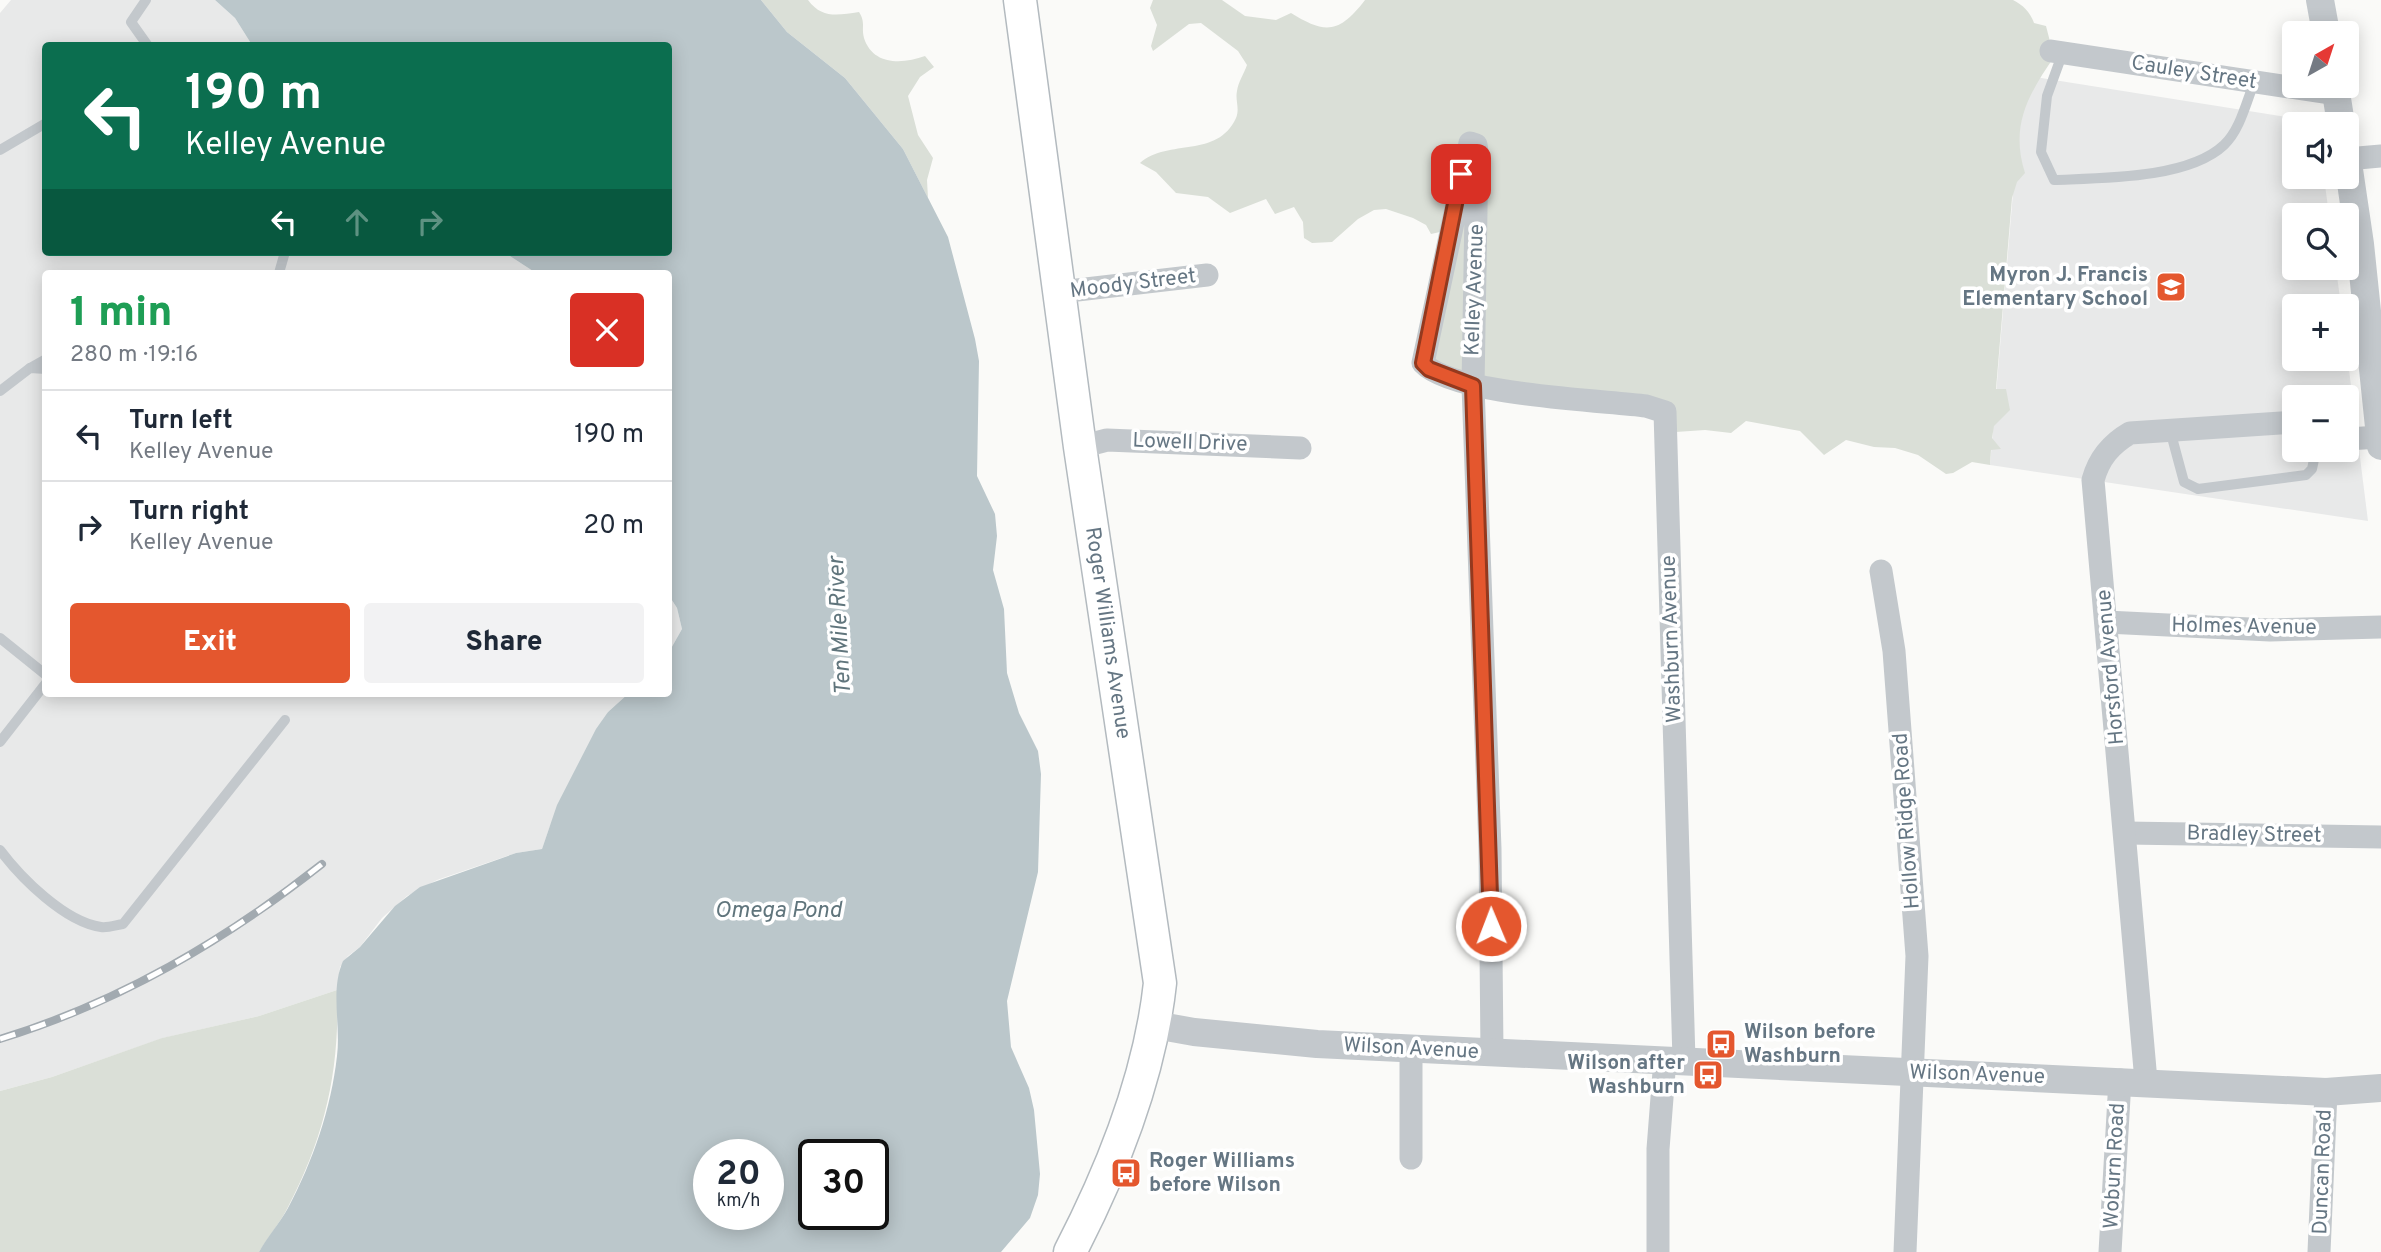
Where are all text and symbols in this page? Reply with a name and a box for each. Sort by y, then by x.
north arrow [2282,21,2359,98]
map controls [2282,21,2359,462]
street label: Cauley Street [2129,50,2259,96]
text: 190 m [185,65,322,127]
icon: left [70,70,161,161]
button: sound [2282,112,2359,189]
text: Kelley Avenue [185,126,386,166]
pin [1431,144,1491,204]
icon: arrive [1442,155,1480,193]
icon: left [265,203,303,241]
icon: ahead [338,203,376,241]
icon: right [411,203,449,241]
button: search [2282,203,2359,280]
street label: Kelley Avenue [1459,224,1491,356]
place label: Myron J. Francis Elementary School [1962,262,2148,313]
street label: Moody Street [1068,263,1198,305]
school or university icon: Myron J. Francis Elementary School [2154,270,2188,304]
text: 1 min [70,288,173,341]
button: close [570,293,644,367]
button: + [2282,294,2359,371]
text: 280 m · 19:16 [70,341,198,370]
button: − [2282,385,2359,462]
text: Turn left [129,405,233,438]
icon: left [70,417,108,455]
text: 190 m [574,419,644,452]
street label: Lowell Drive [1132,428,1248,458]
text: Kelley Avenue [129,438,274,467]
text: Turn right [129,496,249,529]
icon: right [70,508,108,546]
text: 20 m [583,510,644,543]
street label: Roger Williams Avenue [1079,525,1137,741]
text: Kelley Avenue [129,529,274,558]
water label: Ten Mile River [823,554,859,696]
street label: Washburn Avenue [1656,555,1688,723]
street label: Horsford Avenue [2091,588,2131,746]
button: Exit [70,603,350,683]
button: Share [364,603,644,683]
street label: Holmes Avenue [2171,612,2317,642]
street label: Hollow Ridge Road [1887,732,1927,910]
street label: Bradley Street [2186,820,2322,850]
position arrow [1454,889,1528,963]
water label: Omega Pond [715,897,843,926]
place label: Wilson before Washburn [1744,1019,1876,1070]
bus stop icon: Wilson before Washburn [1704,1027,1738,1061]
street label: Wilson Avenue [1342,1032,1480,1066]
place label: Wilson after Washburn [1567,1050,1685,1101]
bus stop icon: Wilson after Washburn [1691,1058,1725,1092]
street label: Wilson Avenue [1909,1059,2045,1091]
street label: Woburn Road [2098,1102,2132,1230]
street label: Duncan Road [2307,1109,2339,1235]
speed limit sign: 30 [798,1139,889,1230]
place label: Roger Williams before Wilson [1149,1148,1295,1199]
text: 20 [716,1153,761,1197]
bus stop icon: Roger Williams before Wilson [1109,1156,1143,1190]
text: km/h [717,1190,760,1213]

